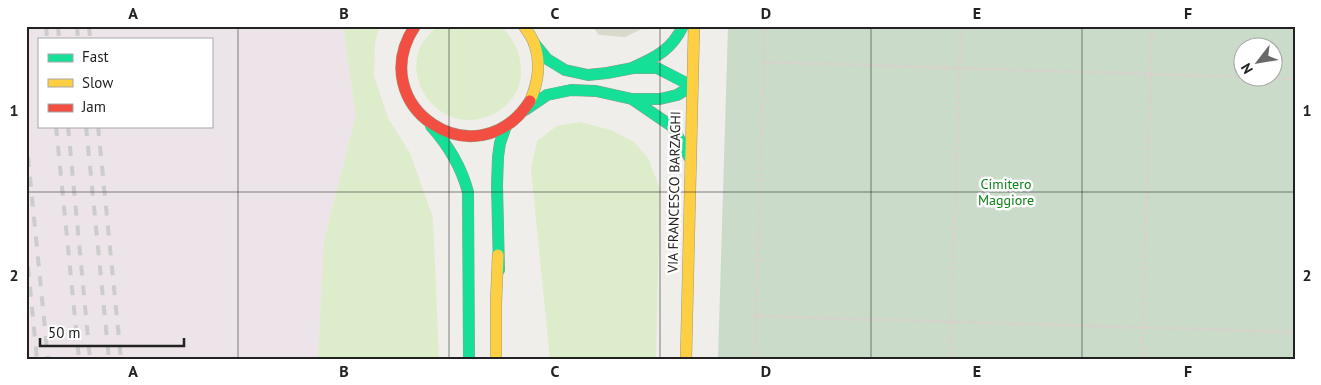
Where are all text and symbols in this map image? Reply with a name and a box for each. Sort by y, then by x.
text: A [128,3,138,23]
text: B [339,3,349,23]
text: C [551,3,560,23]
text: D [761,3,771,23]
text: E [973,3,981,23]
text: F [1184,3,1192,23]
legend [38,38,212,128]
north arrow [1234,38,1284,88]
text: Fast [82,47,109,66]
text: N [1237,60,1257,77]
text: Slow [82,73,113,92]
text: Jam [81,97,106,116]
text: 1 [9,100,19,120]
text: 1 [1302,100,1312,120]
street label: VIA FRANCESCO BARZAGHI [664,111,684,274]
park label: Cimitero Maggiore [978,175,1034,209]
text: 2 [9,265,19,285]
text: 2 [1302,265,1312,285]
scale bar [40,315,184,347]
text: 50 m [48,323,81,342]
text: A [128,361,138,381]
text: B [339,361,349,381]
text: C [551,361,560,381]
text: D [761,361,771,381]
text: E [973,361,981,381]
text: F [1184,361,1192,381]

